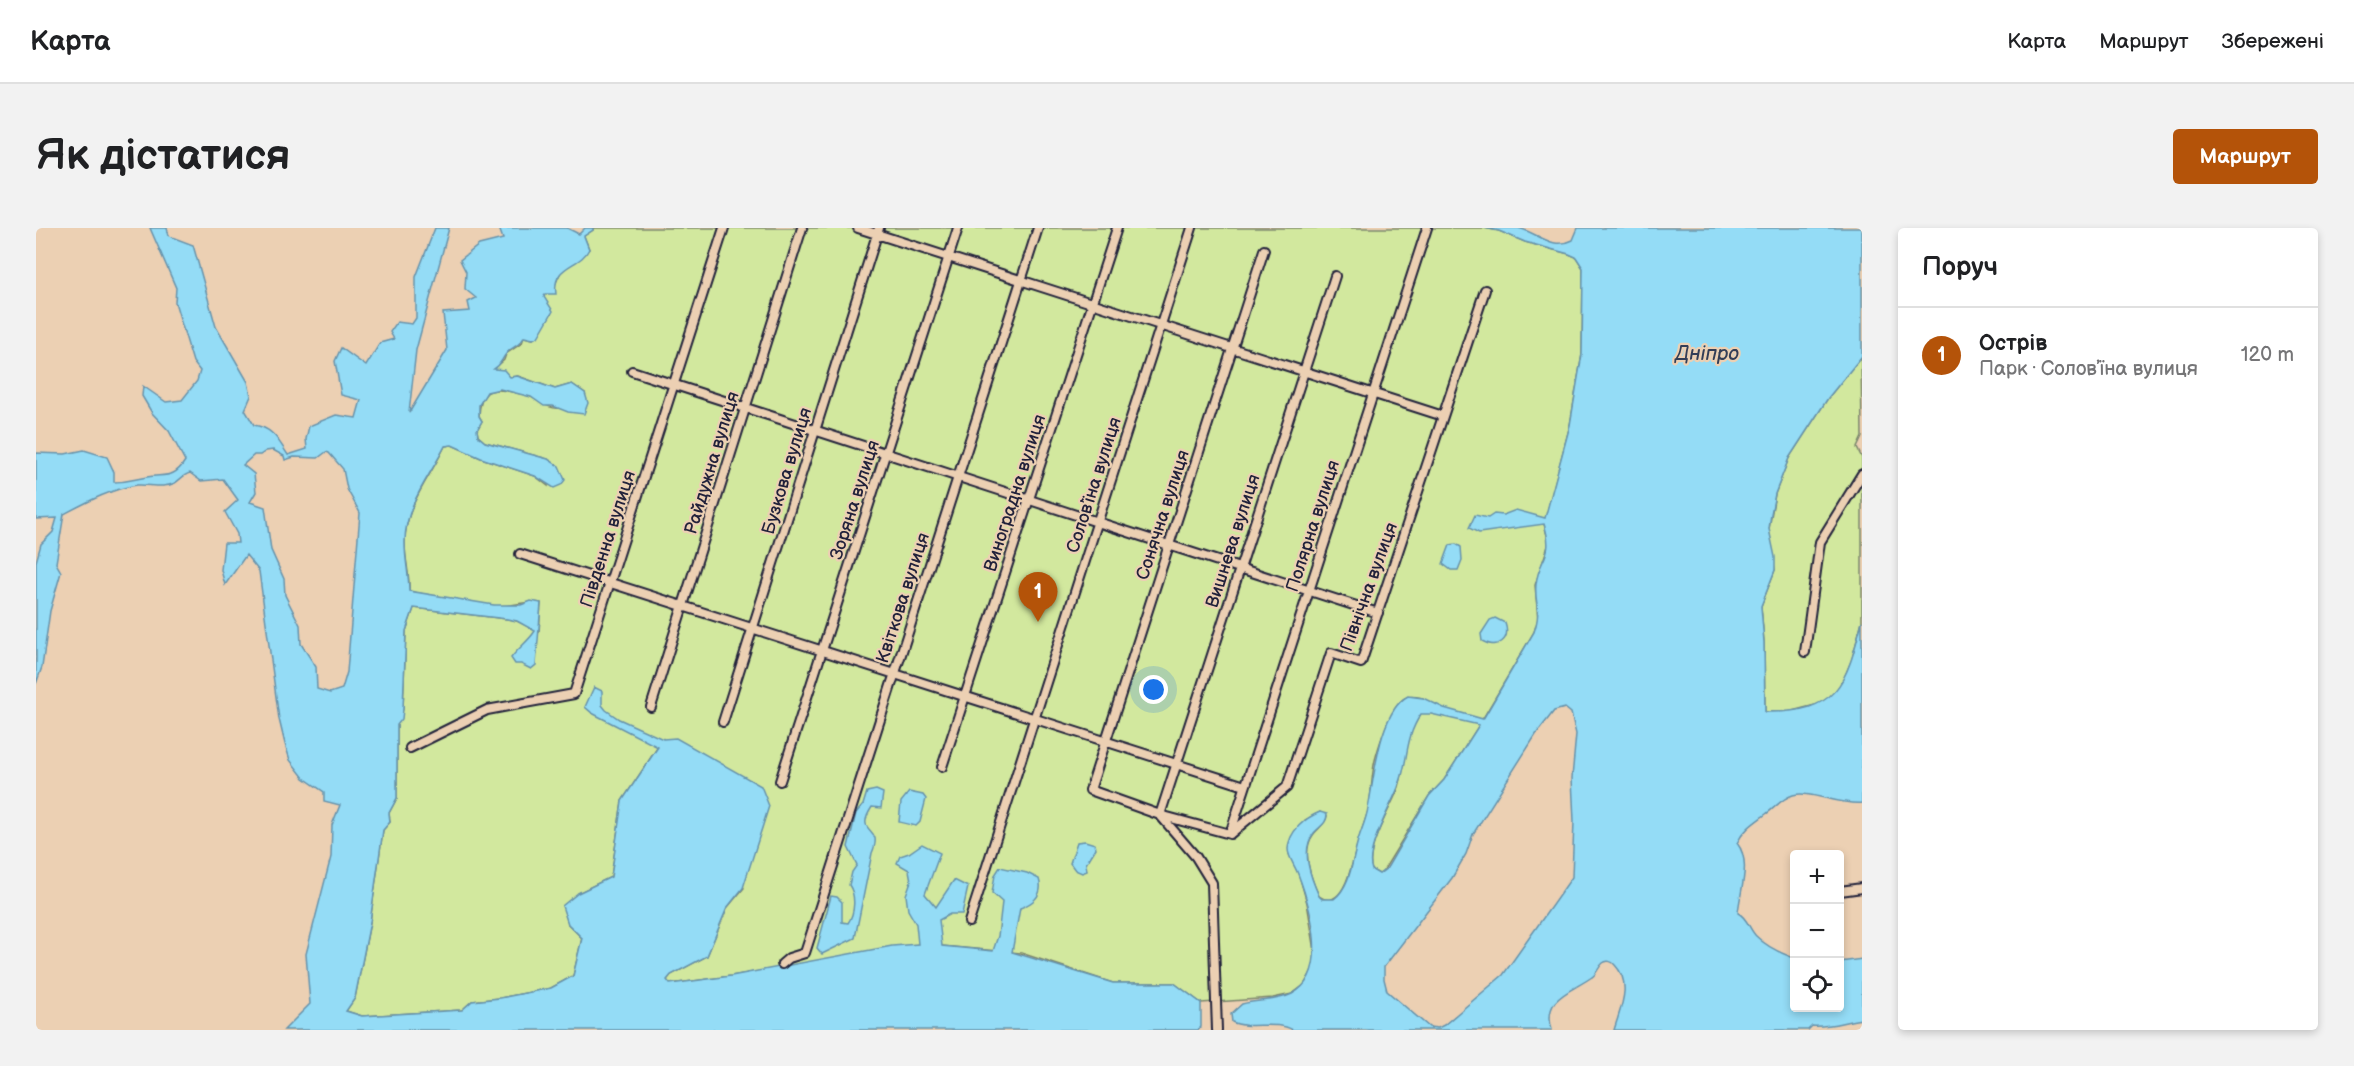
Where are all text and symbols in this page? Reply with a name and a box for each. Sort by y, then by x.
text: Карта [30,25,110,58]
text: Карта [2007,29,2066,54]
text: Маршрут [2099,29,2189,54]
text: Збережені [2222,29,2324,54]
button: Маршрут [2173,129,2318,184]
text: Як дістатися [36,131,290,182]
text: Поруч [1922,252,1998,283]
text: Острів [1979,330,2047,357]
water label: Дніпро [1673,342,1739,366]
text: 1 [1937,343,1946,367]
text: 120 m [2241,343,2294,367]
text: Парк · Соловʼїна вулиця [1979,357,2198,381]
street label: Райдужна вулиця [680,389,744,537]
street label: Бузкова вулиця [758,405,816,537]
street label: Виноградна вулиця [980,412,1050,574]
street label: Соловʼїна вулиця [1062,414,1126,556]
street label: Зоряна вулиця [826,438,884,562]
street label: Сонячна вулиця [1132,447,1194,583]
street label: Полярна вулиця [1282,457,1344,595]
street label: Південна вулиця [576,468,640,610]
street label: Вишнева вулиця [1202,472,1264,610]
street label: Північна вулиця [1336,520,1402,654]
street label: Квіткова вулиця [872,530,934,666]
pin: 1 [1018,572,1058,622]
your location [1139,675,1168,704]
map controls [1790,850,1844,1012]
button: + [1790,850,1844,904]
button: − [1790,904,1844,958]
button: locate [1790,958,1844,1012]

